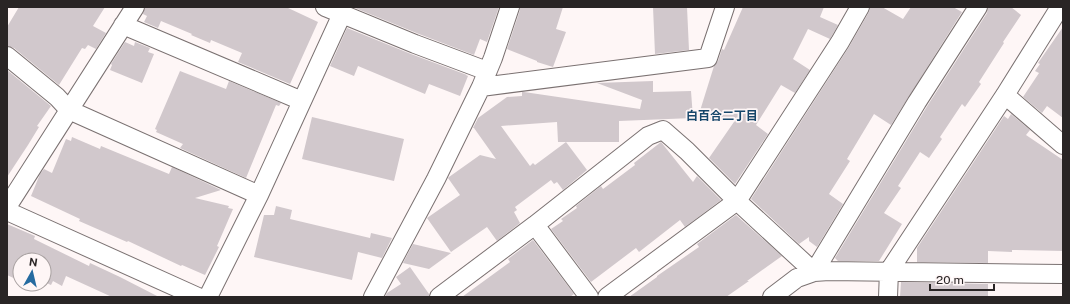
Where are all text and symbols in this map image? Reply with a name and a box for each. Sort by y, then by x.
district label: 白百合二丁目 [686,109,758,123]
north arrow [12,252,52,292]
text: N [28,256,38,269]
scale bar [930,266,994,292]
text: 20 m [936,273,964,287]

